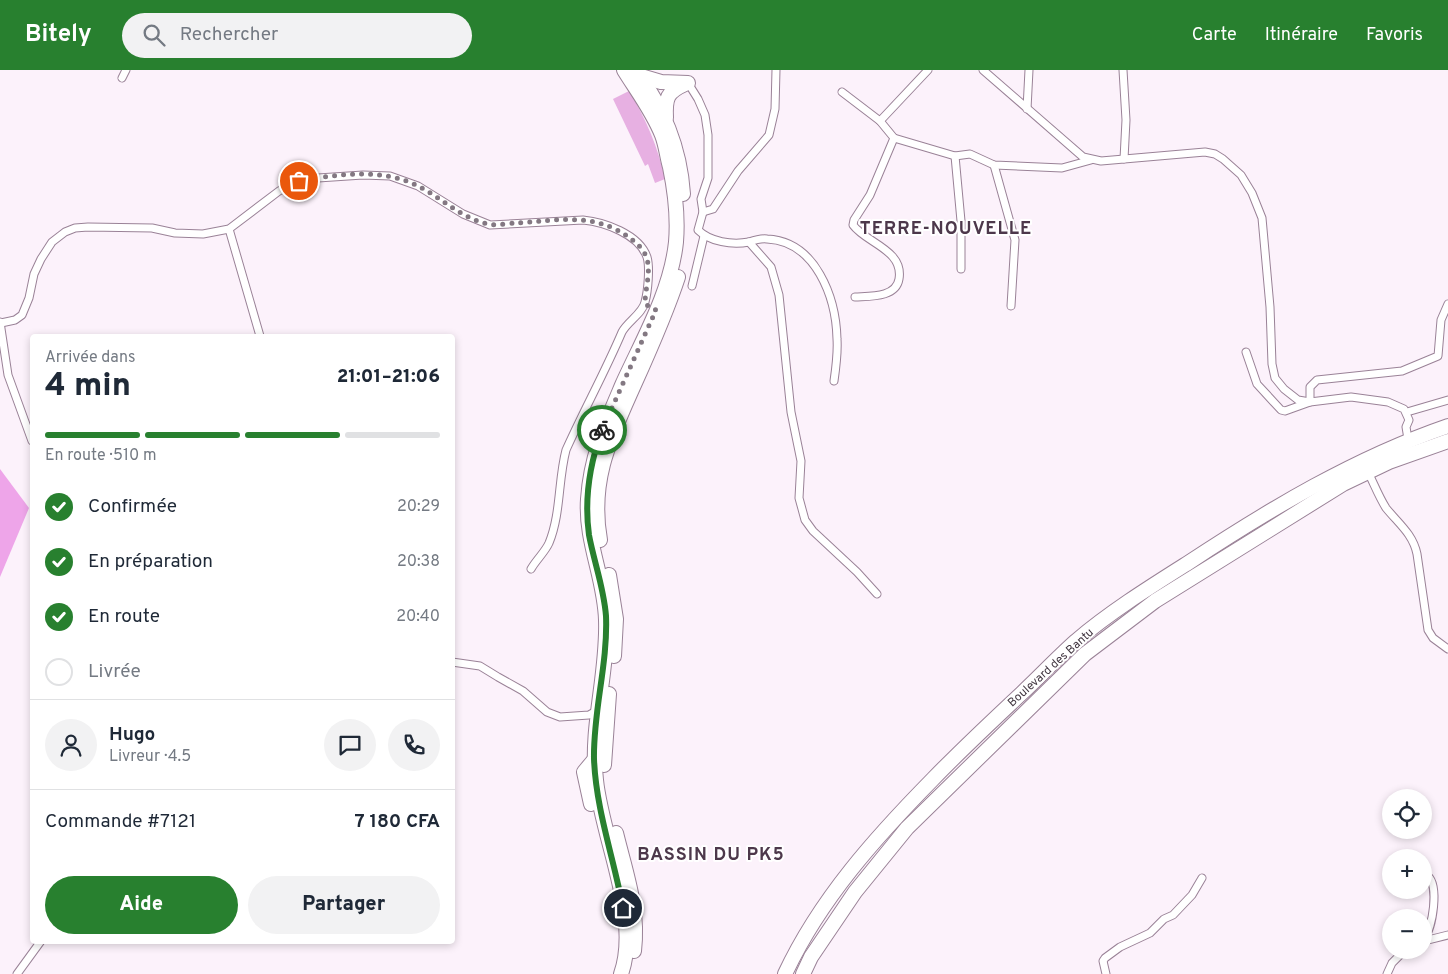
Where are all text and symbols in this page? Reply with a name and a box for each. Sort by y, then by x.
search box [122,13,472,58]
text: Bitely [25,20,92,50]
icon: search [140,21,168,49]
text: Rechercher [180,23,278,47]
text: Carte [1192,24,1237,47]
text: Itinéraire [1265,24,1338,47]
text: Favoris [1366,24,1423,47]
pin [278,160,320,202]
icon: bag [285,167,313,195]
district label: TERRE-NOUVELLE [860,218,1032,241]
text: Arrivée dans [45,348,135,368]
text: 21:01–21:06 [337,365,440,389]
text: 4 min [45,367,131,407]
courier [577,405,627,455]
icon: bike [588,416,616,444]
text: En route · 510 m [45,446,157,466]
icon: check [45,493,73,521]
text: Confirmée [88,495,177,519]
text: 20:29 [397,497,440,517]
icon: check [45,548,73,576]
text: En préparation [88,550,213,574]
text: 20:38 [397,552,440,572]
icon: check [45,603,73,631]
text: En route [88,605,160,629]
text: 20:40 [396,607,440,627]
street label: Boulevard des Bantu [1005,625,1097,711]
text: Livrée [88,660,141,684]
button: person [45,719,97,771]
button: chat [324,719,376,771]
button: phone [388,719,440,771]
text: Hugo [109,723,155,747]
text: Livreur · 4.5 [109,747,191,767]
map controls [1382,789,1432,959]
button: locate [1382,789,1432,839]
text: Commande #7121 [45,810,196,834]
text: 7 180 CFA [354,810,440,834]
district label: BASSIN DU PK5 [637,844,785,867]
button: + [1382,849,1432,899]
button: Aide [45,876,238,934]
button: Partager [248,876,440,934]
pin [602,887,644,929]
icon: home [609,894,637,922]
button: − [1382,909,1432,959]

